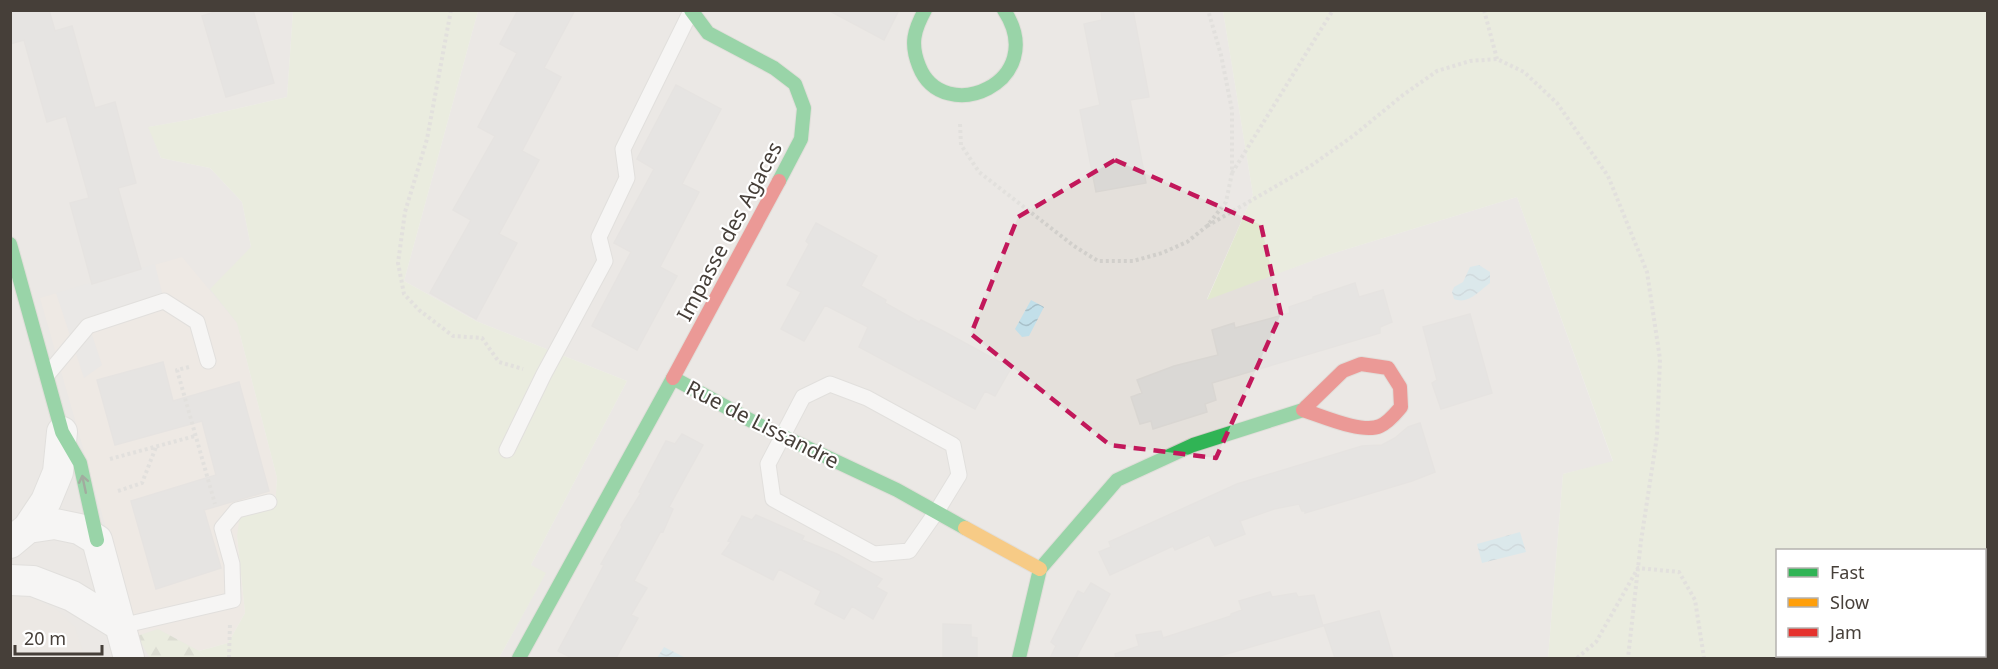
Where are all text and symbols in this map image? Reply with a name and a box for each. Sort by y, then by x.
street label: Impasse des Agaces [670,136,788,326]
street label: Rue de Lissandre [682,373,844,475]
one-way arrow [78,475,89,495]
legend [1776,549,1986,657]
text: Fast [1830,560,1865,584]
text: Slow [1830,590,1869,614]
scale bar [15,618,102,656]
text: Jam [1828,620,1862,644]
text: 20 m [24,626,66,650]

